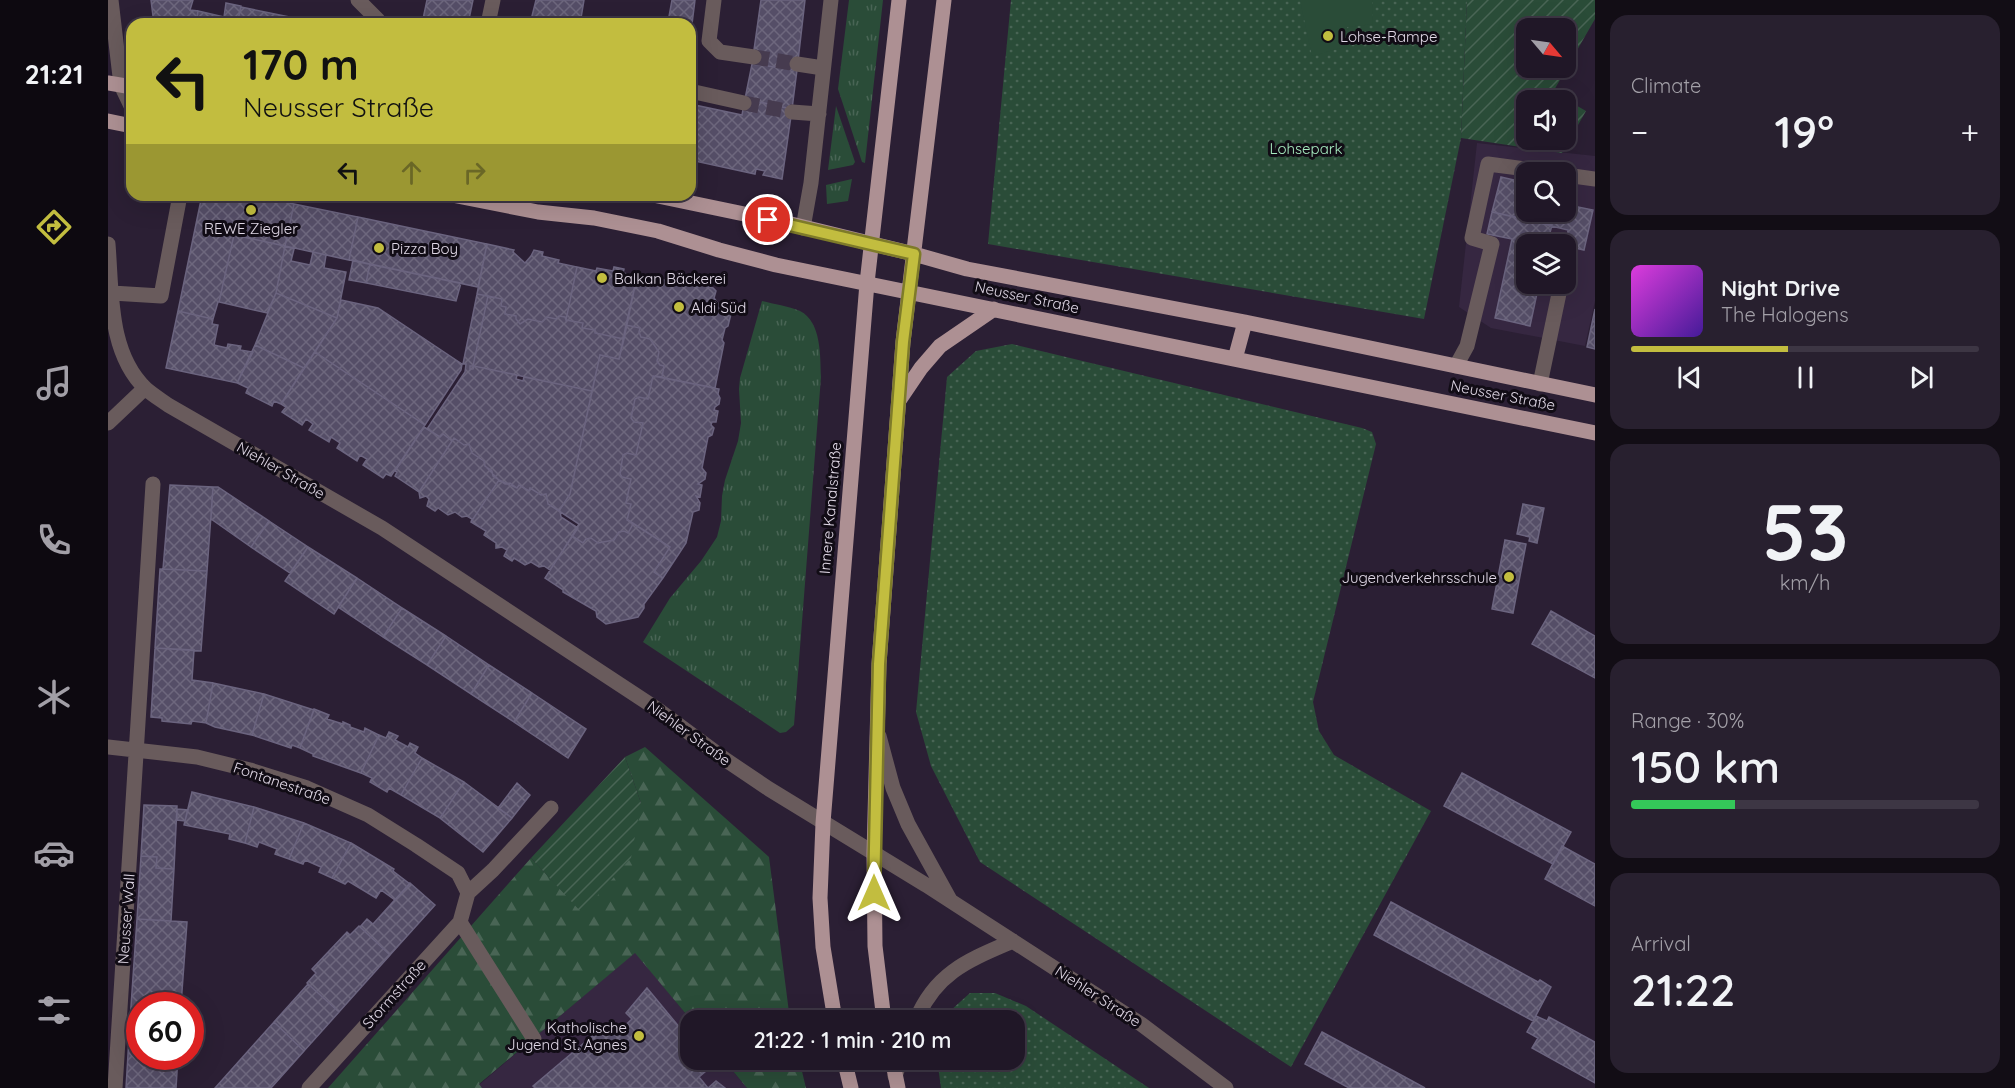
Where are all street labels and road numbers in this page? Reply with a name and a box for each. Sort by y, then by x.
street label: Neusser Straße [973,277,1081,317]
street label: Neusser Straße [1449,376,1557,414]
street label: Niehler Straße [234,437,328,503]
street label: Innere Kanalstraße [815,441,845,575]
street label: Niehler Straße [644,696,734,770]
street label: Fontanestraße [231,757,333,809]
street label: Neusser Wall [113,873,139,965]
street label: Stormstraße [358,956,430,1032]
street label: Niehler Straße [1052,961,1144,1031]

